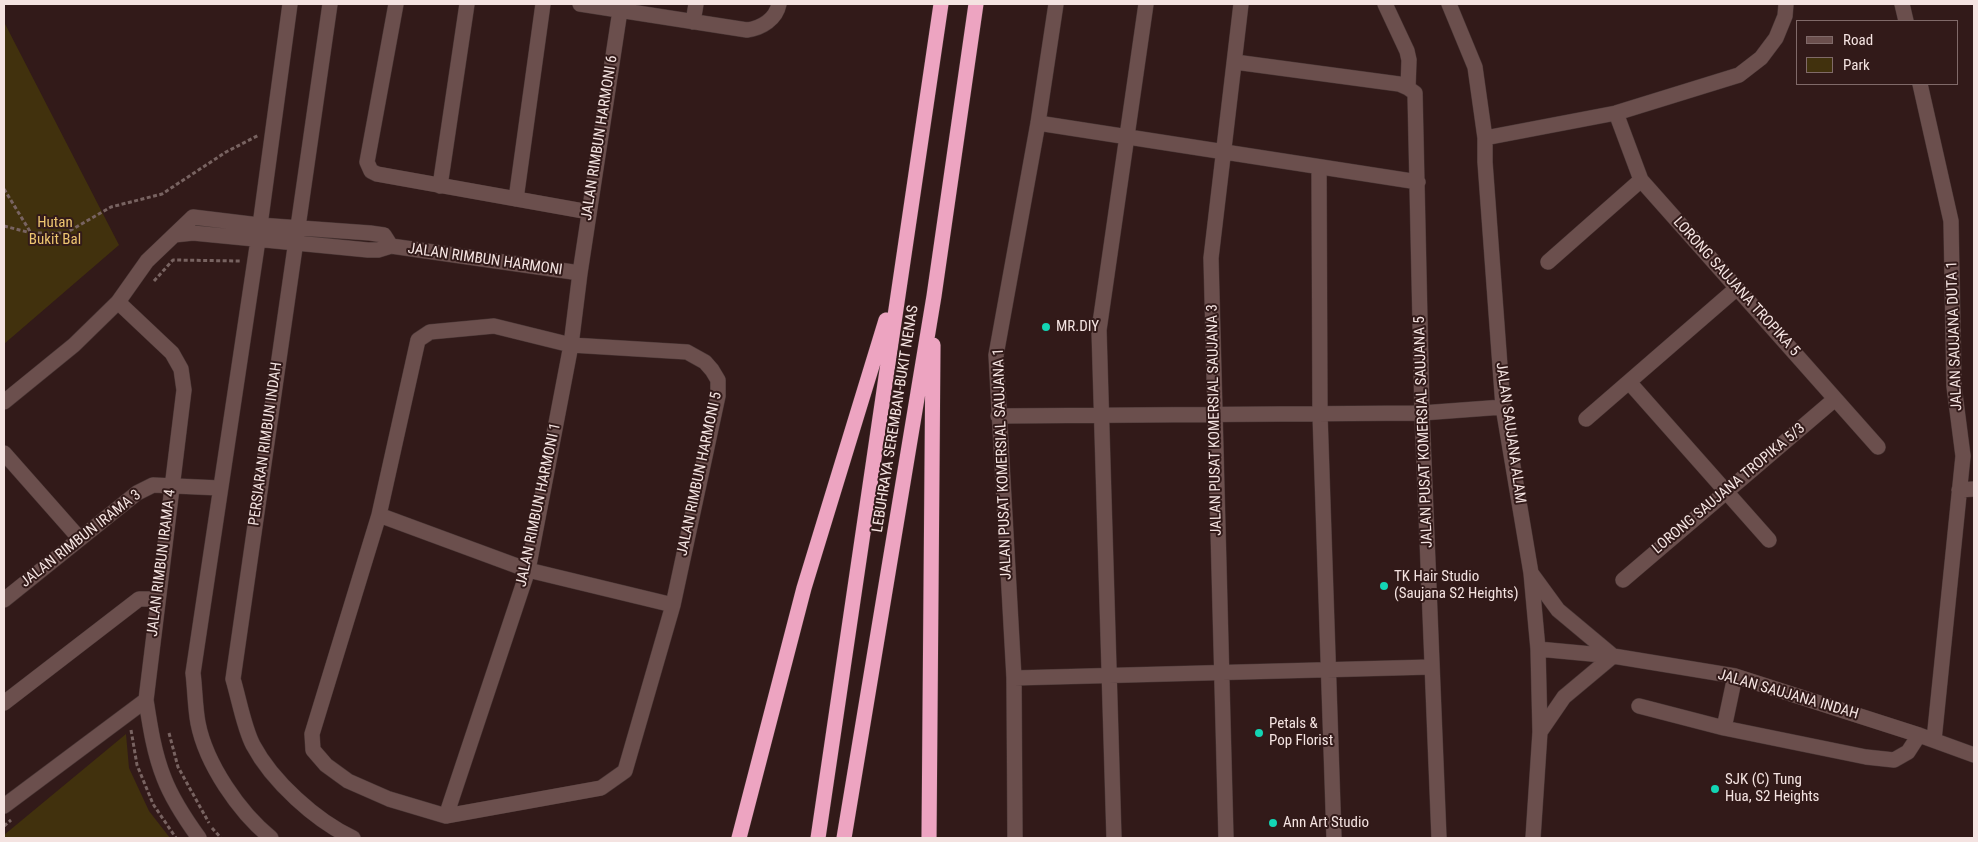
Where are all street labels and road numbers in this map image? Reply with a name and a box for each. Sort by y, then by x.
street label: JALAN RIMBUN HARMONI 6 [578,54,622,222]
street label: LORONG SAUJANA TROPIKA 5 [1669,214,1803,360]
street label: JALAN RIMBUN HARMONI [406,240,564,280]
street label: JALAN SAUJANA DUTA 1 [1943,261,1967,411]
street label: LEBUHRAYA SEREMBAN-BUKIT NENAS [869,304,923,534]
street label: JALAN PUSAT KOMERSIAL SAUJANA 3 [1204,304,1226,536]
street label: JALAN PUSAT KOMERSIAL SAUJANA 5 [1411,316,1437,548]
street label: JALAN PUSAT KOMERSIAL SAUJANA 1 [990,348,1016,580]
street label: PERSIARAN RIMBUN INDAH [246,361,286,527]
street label: JALAN SAUJANA ALAM [1491,361,1529,505]
street label: JALAN RIMBUN HARMONI 5 [674,390,726,558]
street label: LORONG SAUJANA TROPIKA 5/3 [1649,420,1809,558]
street label: JALAN RIMBUN HARMONI 1 [513,421,565,589]
street label: JALAN RIMBUN IRAMA 3 [17,486,145,592]
street label: JALAN RIMBUN IRAMA 4 [144,488,180,638]
street label: JALAN SAUJANA INDAH [1715,666,1861,724]

